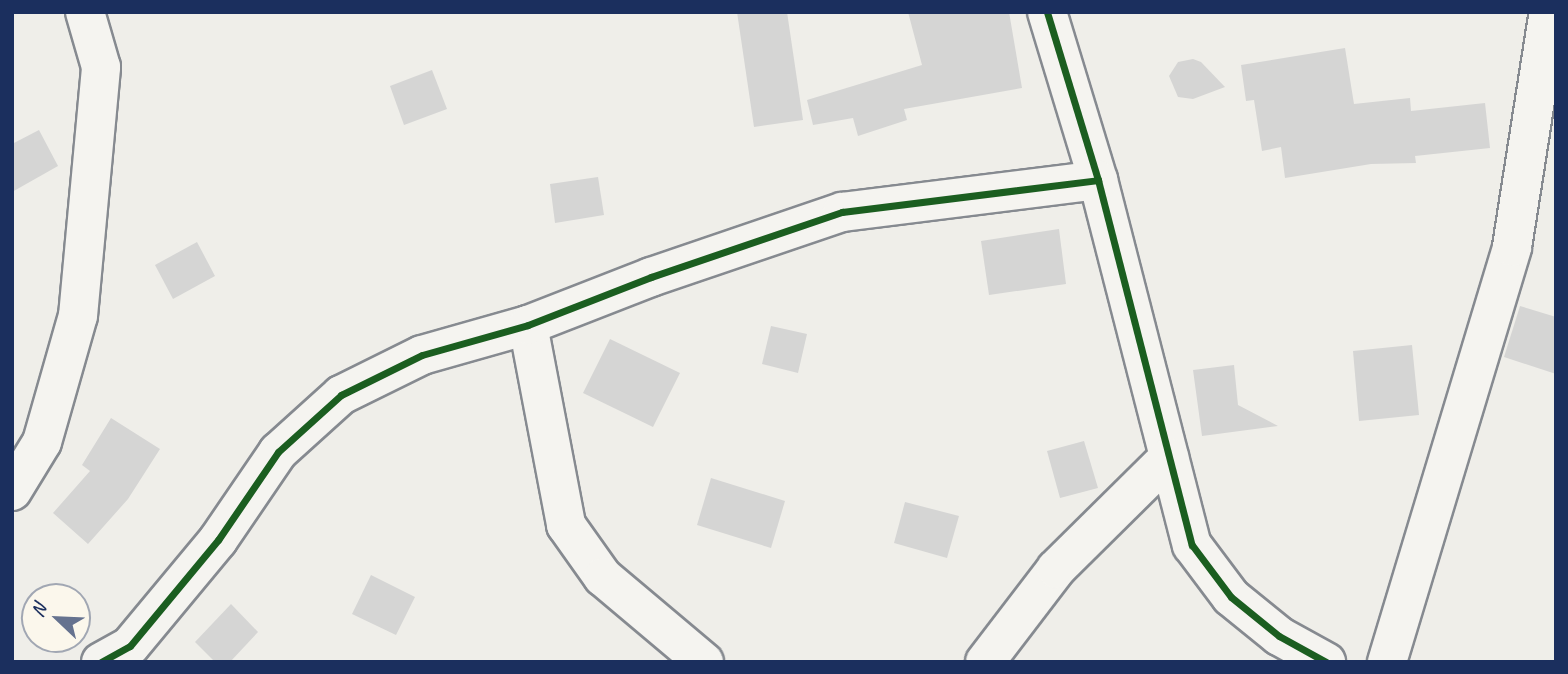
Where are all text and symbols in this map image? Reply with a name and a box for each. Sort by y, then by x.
north arrow [21,583,91,653]
text: N [25,600,52,621]

